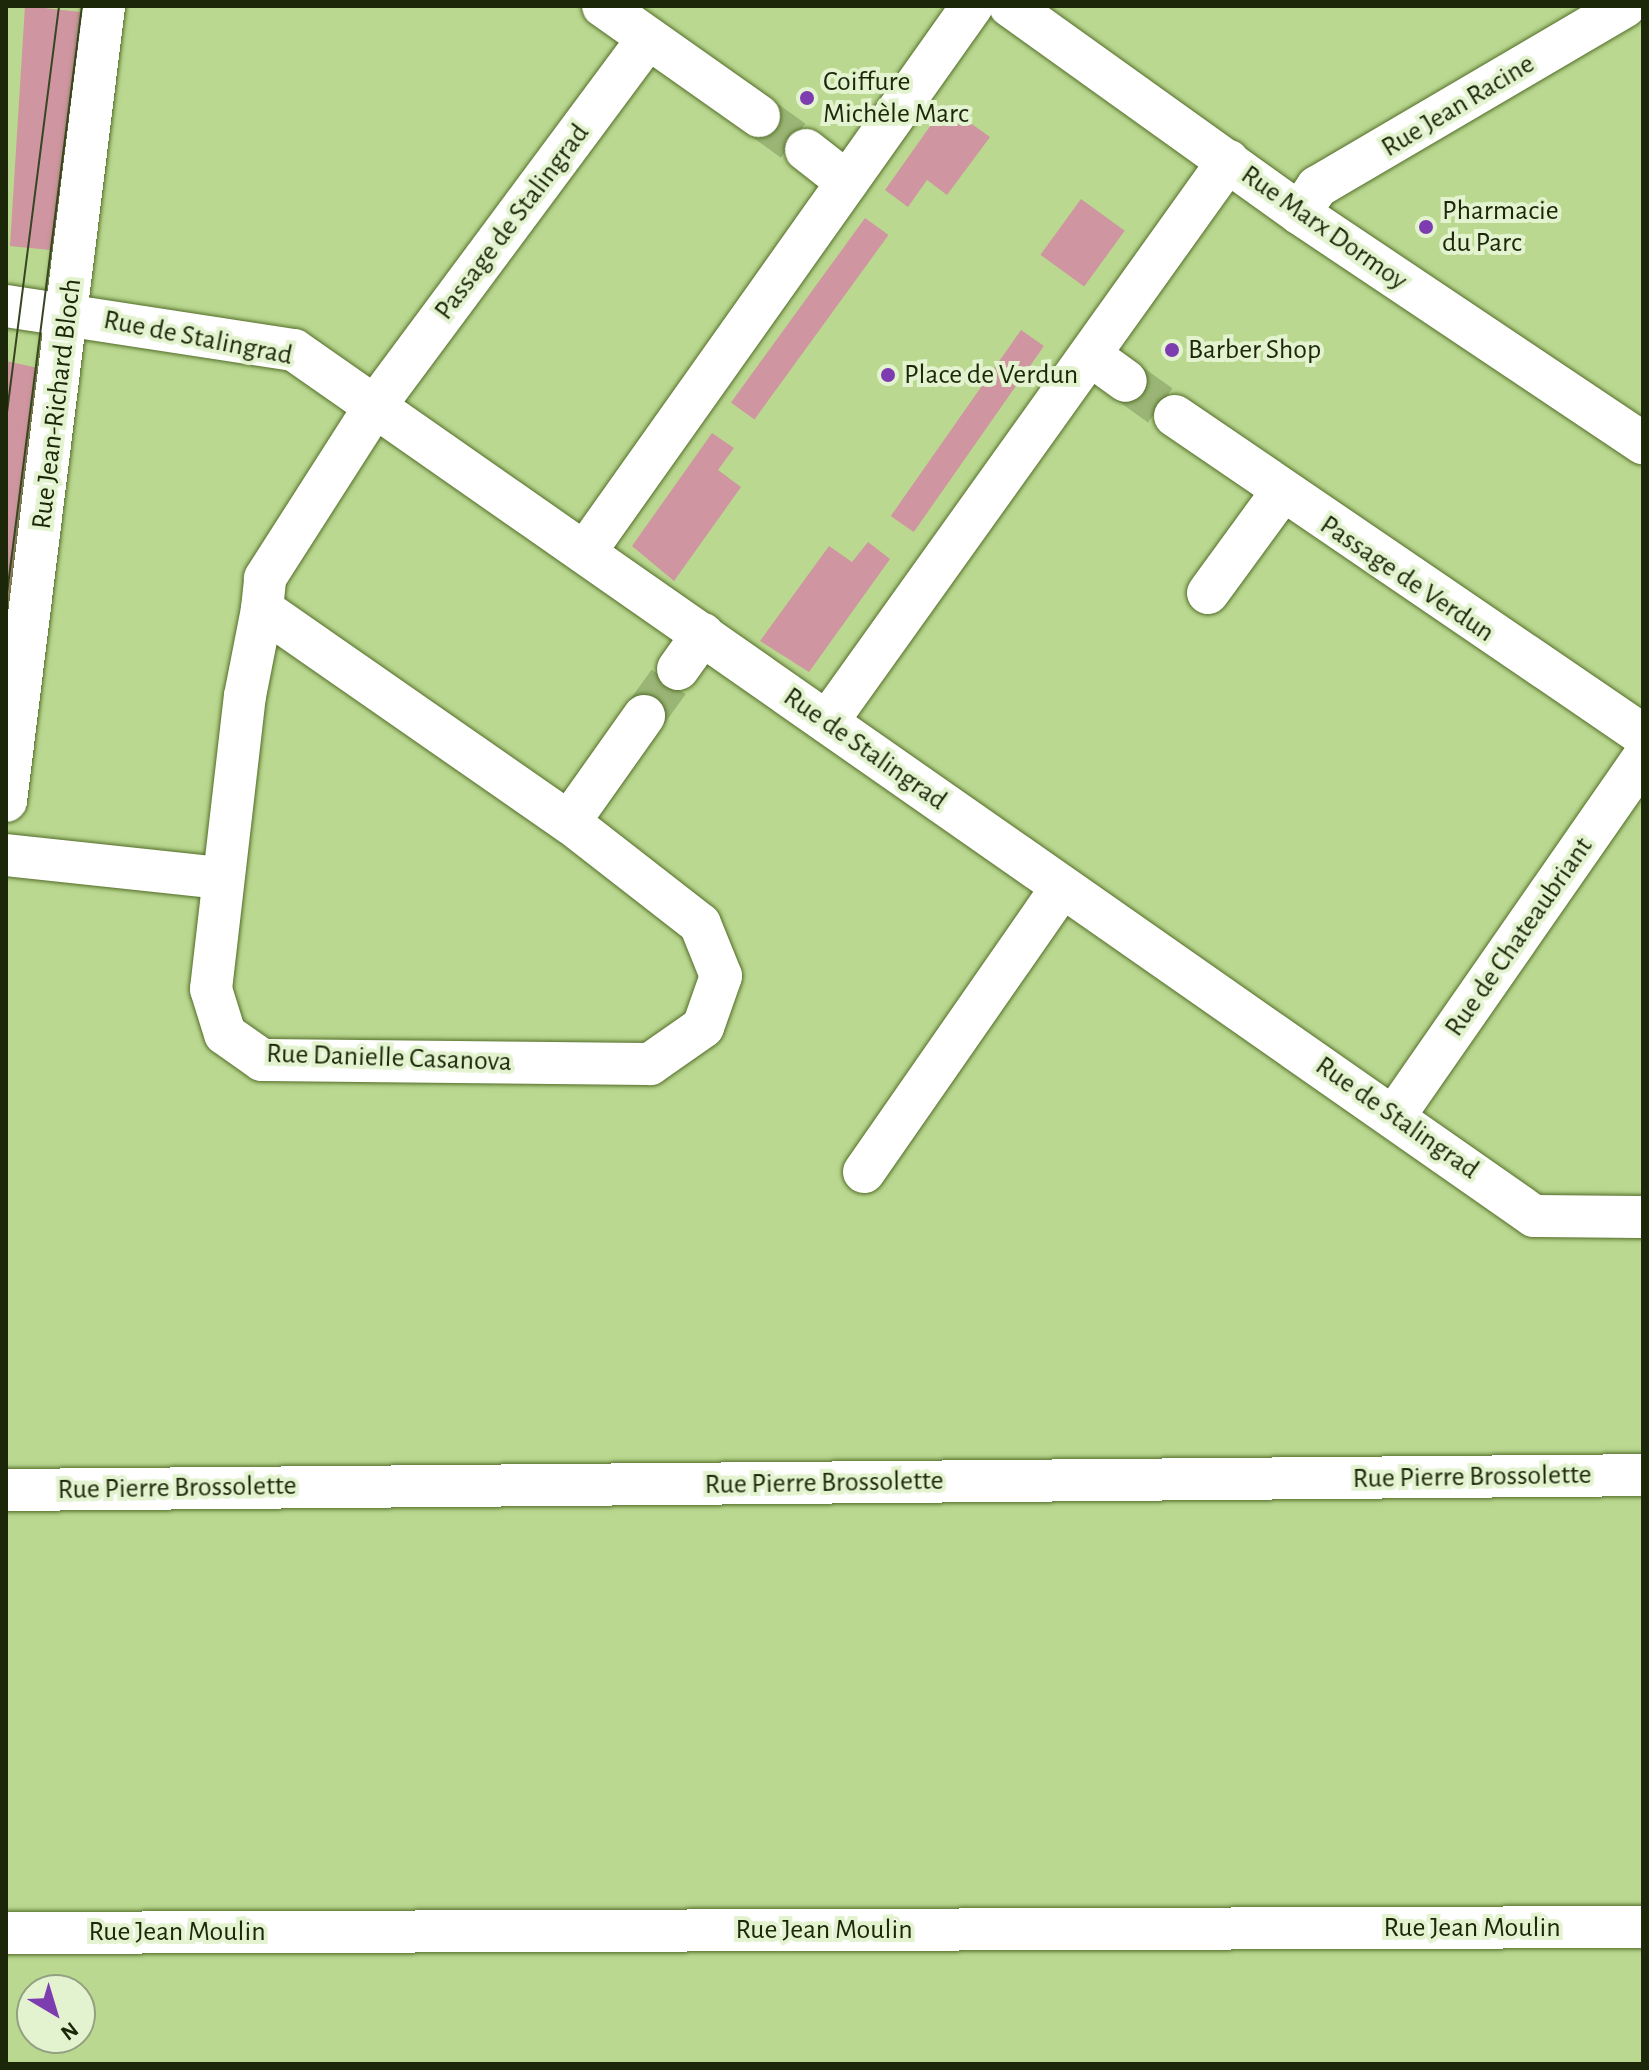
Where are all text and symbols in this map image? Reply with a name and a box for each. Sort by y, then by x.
street label: Rue Jean Racine [1375,47,1541,165]
place label: Coiffure Michèle Marc [823,65,969,131]
marker: Coiffure Michèle Marc [798,89,816,107]
street label: Passage de Stalingrad [427,117,597,327]
street label: Rue Marx Dormoy [1234,158,1414,298]
place label: Pharmacie du Parc [1442,194,1559,260]
marker: Pharmacie du Parc [1417,218,1435,236]
street label: Rue Jean-Richard Bloch [25,277,89,531]
street label: Rue de Stalingrad [101,303,295,373]
place label: Barber Shop [1188,333,1321,367]
marker: Barber Shop [1163,341,1181,359]
place label: Place de Verdun [904,358,1078,392]
marker: Place de Verdun [879,366,897,384]
street label: Passage de Verdun [1313,508,1501,650]
street label: Rue de Stalingrad [777,680,953,818]
street label: Rue de Chateaubriant [1438,831,1600,1043]
street label: Rue Danielle Casanova [266,1037,512,1079]
street label: Rue de Stalingrad [1309,1049,1485,1187]
street label: Rue Pierre Brossolette [1352,1458,1592,1496]
street label: Rue Pierre Brossolette [704,1464,944,1502]
street label: Rue Pierre Brossolette [57,1469,297,1507]
street label: Rue Jean Moulin [1383,1911,1561,1945]
street label: Rue Jean Moulin [735,1913,913,1947]
street label: Rue Jean Moulin [88,1915,266,1949]
north arrow [16,1974,96,2054]
text: N [57,2018,82,2045]

